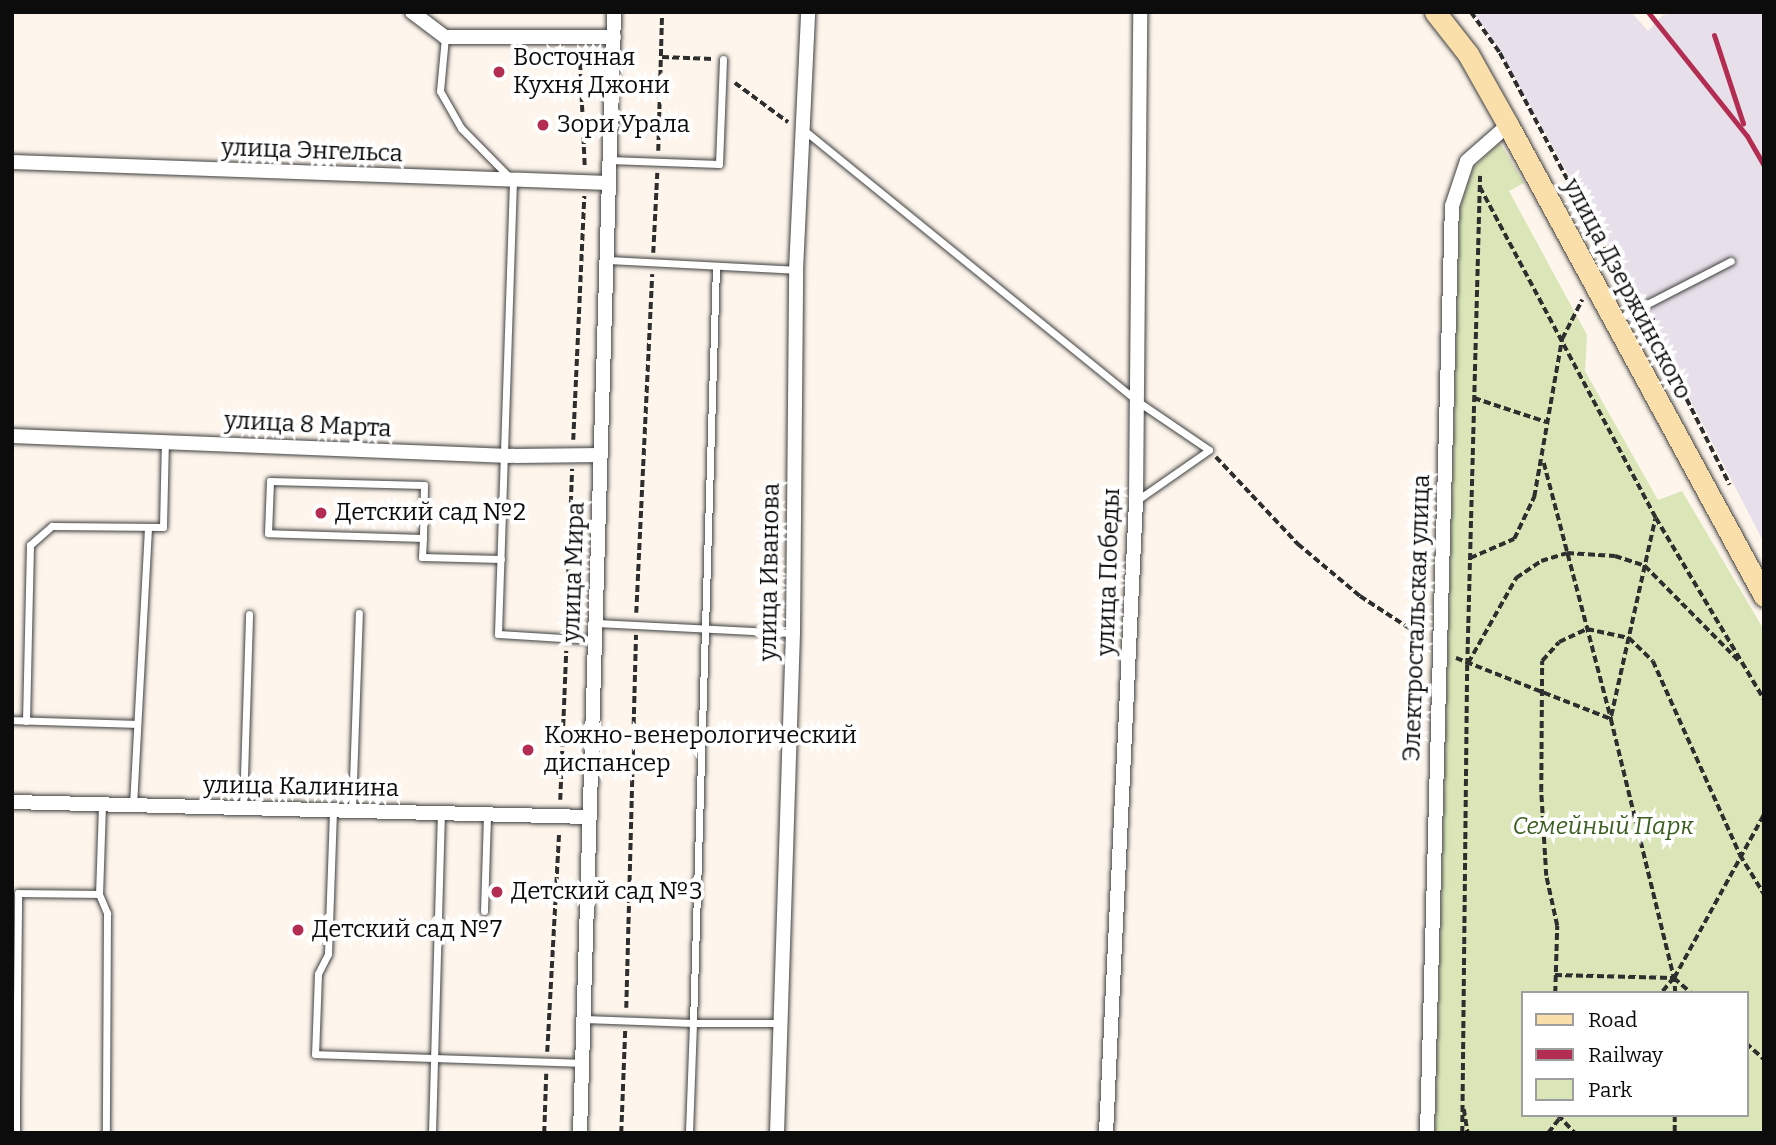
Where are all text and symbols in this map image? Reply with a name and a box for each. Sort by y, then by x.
place label: Восточная Кухня Джони [513,44,670,100]
marker: Восточная Кухня Джони [491,64,507,80]
place label: Зори Урала [557,111,690,139]
marker: Зори Урала [535,117,551,133]
street label: улица Энгельса [221,133,403,169]
street label: улица Дзержинского [1557,174,1697,404]
street label: улица 8 Марта [224,406,392,444]
street label: Электростальская улица [1398,474,1436,762]
street label: улица Иванова [754,483,786,661]
street label: улица Победы [1092,488,1126,656]
place label: Детский сад №2 [335,499,526,527]
street label: улица Мира [557,501,591,643]
marker: Детский сад №2 [313,505,329,521]
place label: Кожно-венерологический диспансер [544,722,857,778]
marker: Кожно-венерологический диспансер [518,740,538,760]
street label: улица Калинина [203,771,399,803]
park label: Семейный Парк [1512,813,1694,841]
place label: Детский сад №3 [511,878,703,906]
marker: Детский сад №3 [489,884,505,900]
place label: Детский сад №7 [312,916,502,944]
marker: Детский сад №7 [290,922,306,938]
legend [1520,991,1748,1117]
text: Road [1588,1007,1637,1033]
text: Railway [1588,1042,1663,1068]
text: Park [1588,1077,1632,1103]

